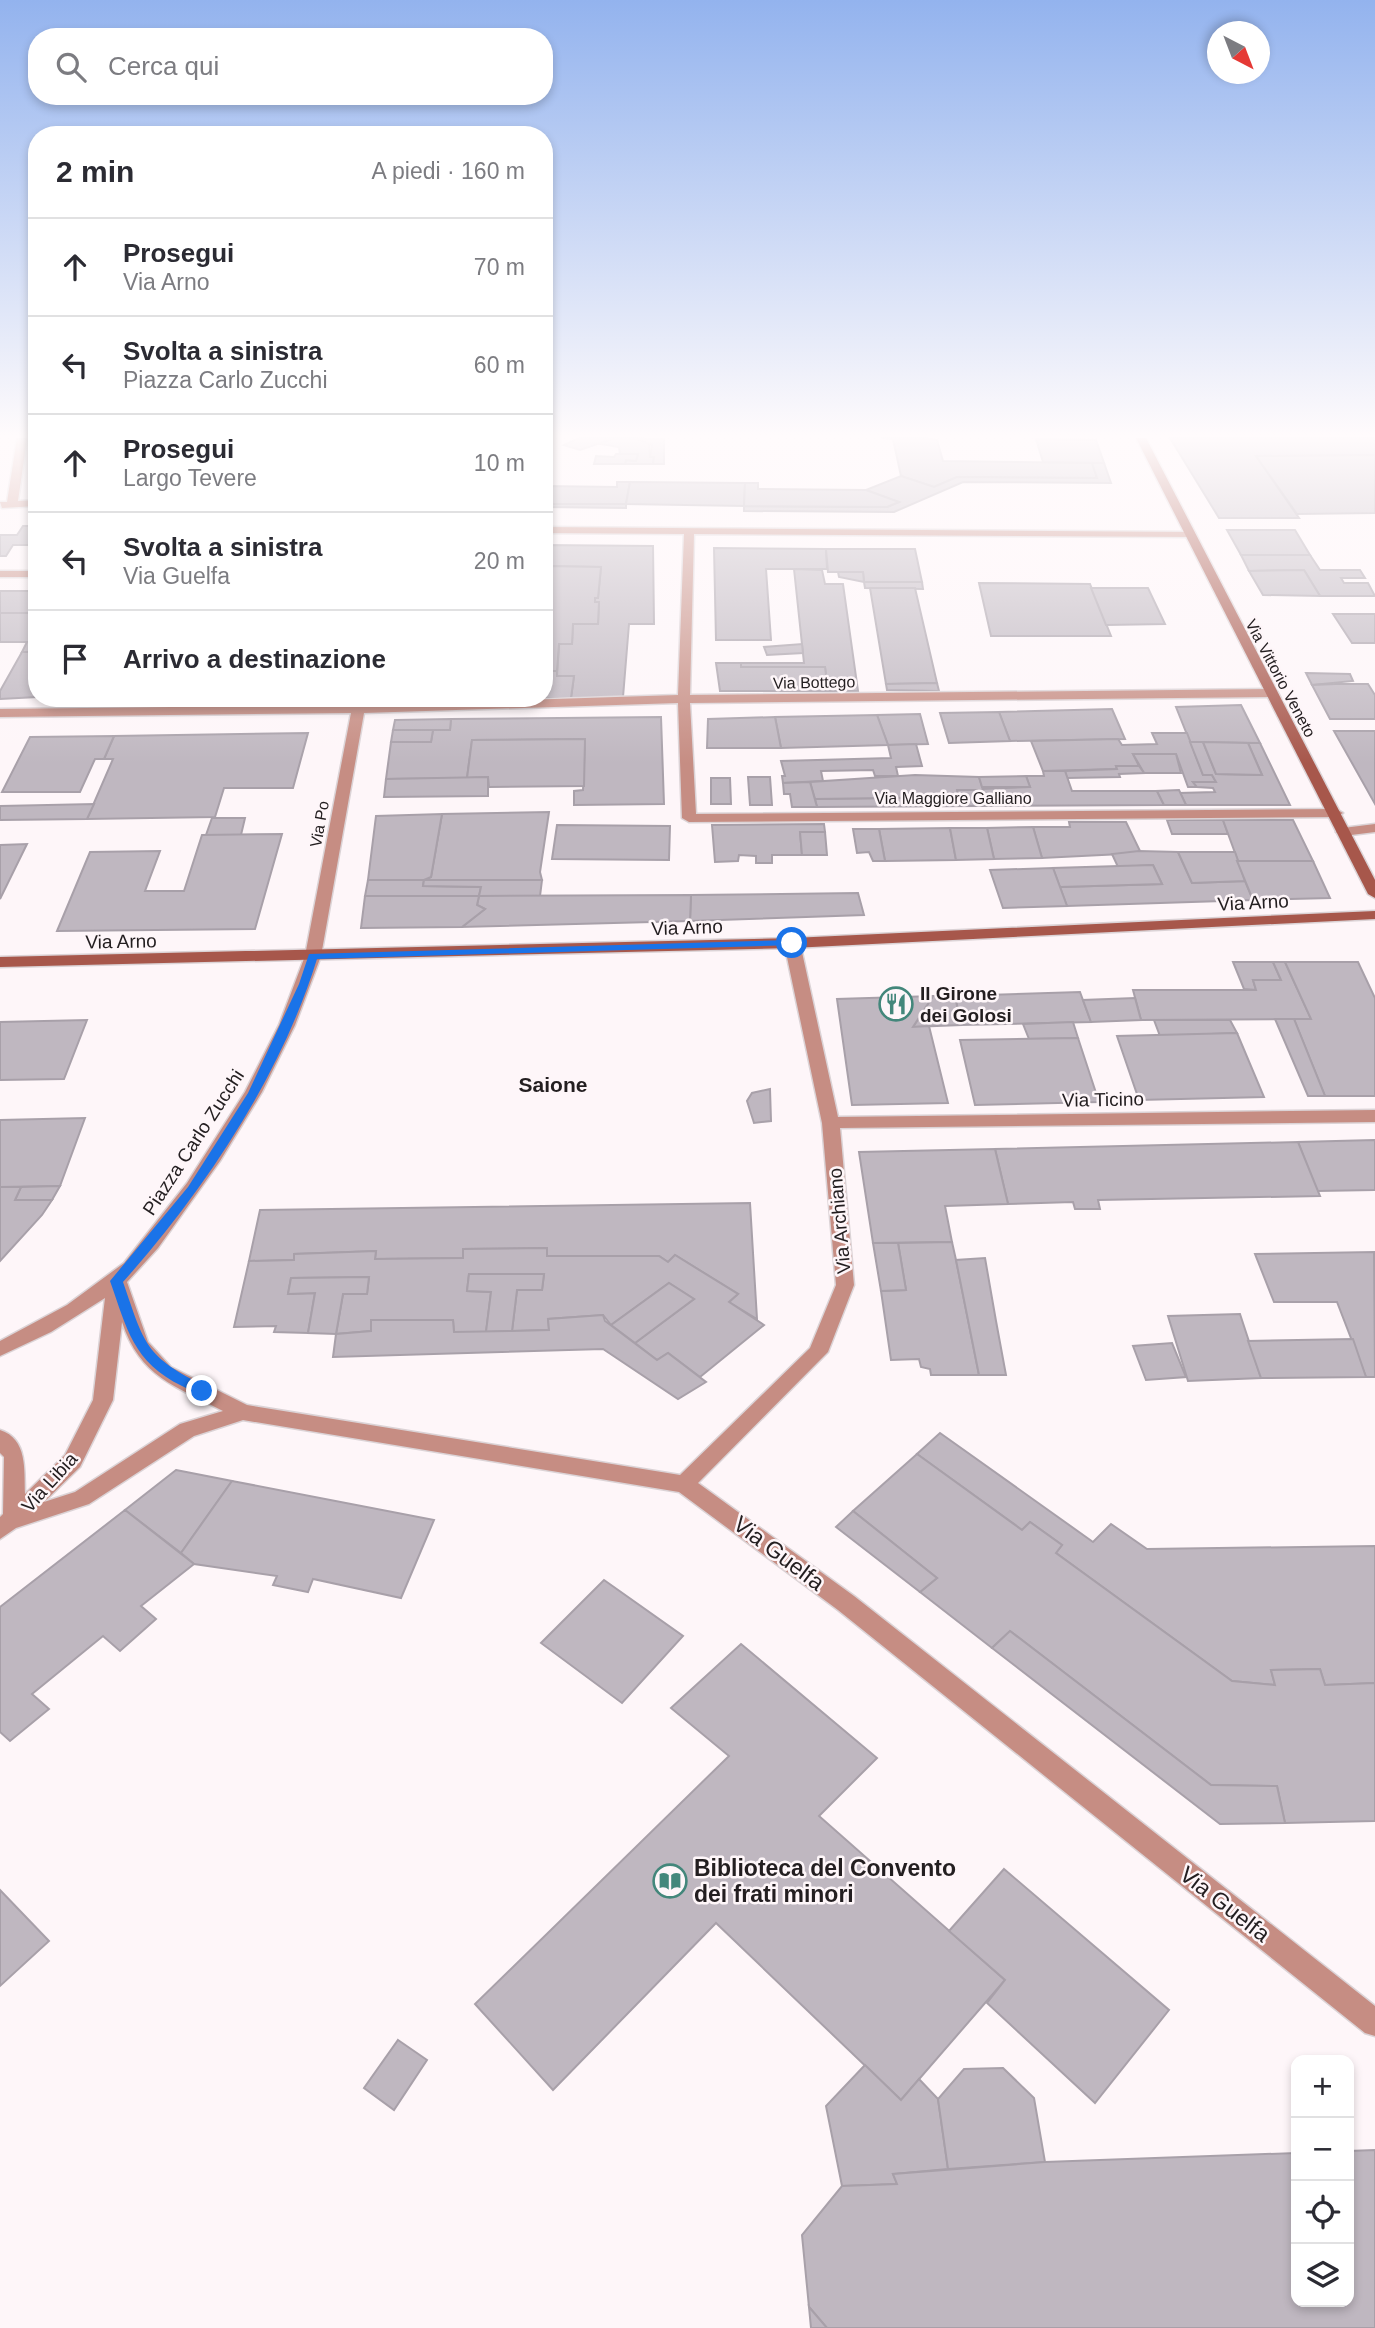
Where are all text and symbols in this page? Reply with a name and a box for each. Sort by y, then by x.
north arrow [1207,21,1270,84]
search box [28,28,553,105]
icon: search [52,48,90,86]
text: Cerca qui [108,51,219,81]
text: 2 min [56,155,134,188]
text: A piedi · 160 m [372,158,525,184]
text: Prosegui [123,238,234,268]
icon: ahead [56,248,94,286]
text: 70 m [474,254,525,280]
text: Via Arno [123,269,210,295]
text: Svolta a sinistra [123,336,322,366]
icon: left [56,346,94,384]
text: 60 m [474,352,525,378]
text: Piazza Carlo Zucchi [123,367,328,393]
text: Prosegui [123,434,234,464]
icon: ahead [56,444,94,482]
text: 10 m [474,450,525,476]
text: Largo Tevere [123,465,257,491]
text: Svolta a sinistra [123,532,322,562]
icon: left [56,542,94,580]
text: 20 m [474,548,525,574]
text: Via Guelfa [123,563,230,589]
street label: Via Vittorio Veneto [1242,616,1319,740]
icon: arrive [56,640,94,678]
text: Arrivo a destinazione [123,644,386,674]
street label: Via Bottego [773,673,855,692]
street label: Via Maggiore Galliano [874,790,1032,807]
street label: Via Po [307,799,332,849]
street label: Via Arno [1217,890,1289,915]
street label: Via Arno [651,916,723,939]
route start [776,927,807,958]
street label: Via Arno [85,930,157,953]
place label: Il Girone dei Golosi [920,983,1012,1026]
restaurant icon: Il Girone dei Golosi [877,985,915,1023]
street label: Piazza Carlo Zucchi [139,1066,248,1219]
district label: Saione [519,1073,587,1096]
street label: Via Ticino [1062,1088,1144,1111]
street label: Via Archiano [824,1167,855,1275]
route end [186,1375,217,1406]
street label: Via Libia [17,1448,82,1516]
street label: Via Guelfa [728,1510,830,1596]
place label: Biblioteca del Convento dei frati minori [694,1855,956,1907]
street label: Via Guelfa [1175,1861,1275,1947]
library icon: Biblioteca del Convento dei frati minori [651,1862,689,1900]
map controls [1291,2055,1354,2307]
button: + [1291,2055,1354,2118]
button: − [1291,2118,1354,2181]
button: locate [1291,2181,1354,2244]
button: layers [1291,2244,1354,2307]

